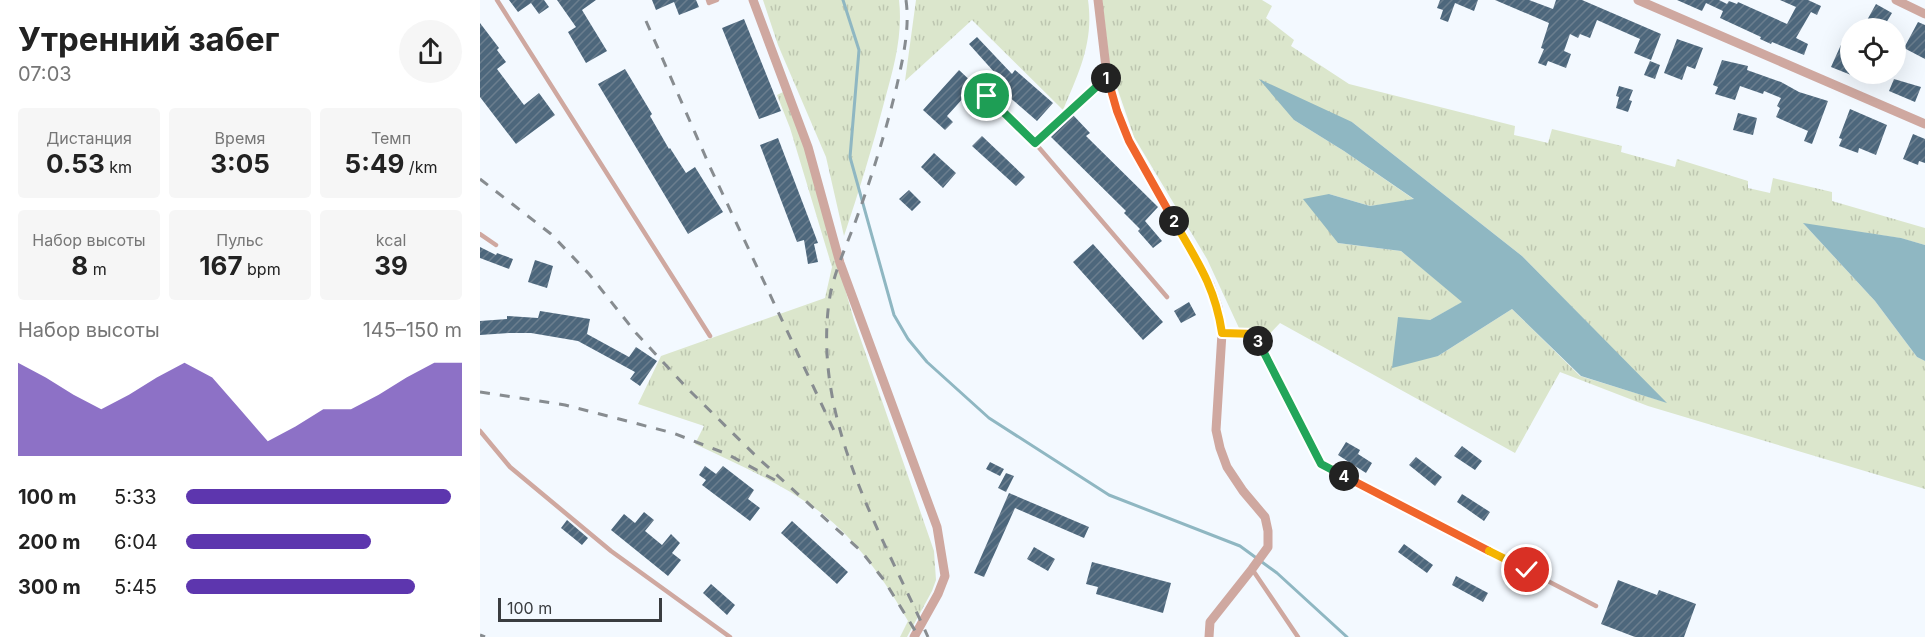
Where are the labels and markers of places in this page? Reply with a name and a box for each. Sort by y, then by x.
pin: 1 [1091,63,1121,93]
pin [961,70,1012,121]
pin: 2 [1159,206,1189,236]
pin: 3 [1243,326,1273,356]
pin: 4 [1329,461,1359,491]
pin [1501,544,1552,595]

